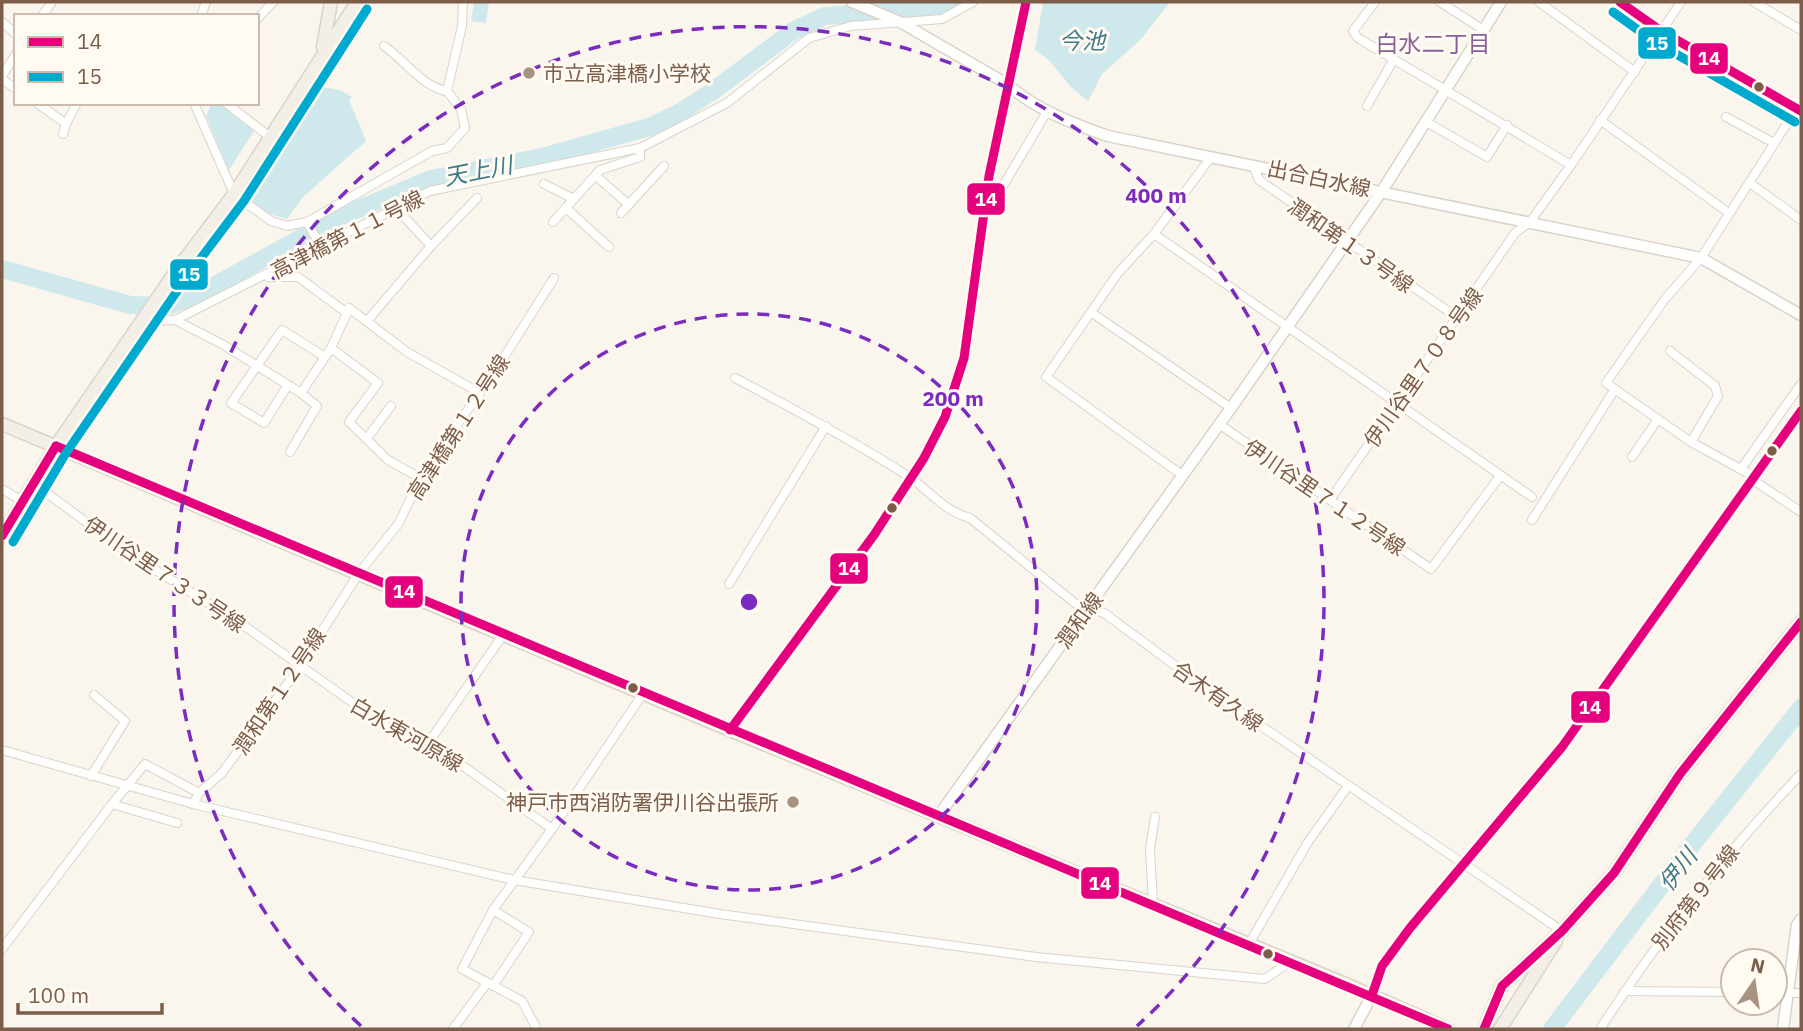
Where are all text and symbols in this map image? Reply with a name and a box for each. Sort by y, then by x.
legend [14,14,259,105]
water label: 今池 [1059,25,1107,55]
line badge: 15 [1637,26,1677,60]
text: 14 [77,27,102,55]
district label: 白水二丁目 [1376,28,1491,58]
text: 15 [1646,31,1668,55]
line badge: 14 [1689,42,1729,75]
text: 14 [1698,46,1720,70]
place label: 市立高津橋小学校 [543,59,711,87]
text: 15 [77,62,102,90]
marker: 市立高津橋小学校 [521,65,537,81]
unlabelled marker [1752,80,1766,94]
water label: 天上川 [441,148,518,191]
street label: 出合白水線 [1265,153,1373,203]
text: 400 m [1125,181,1187,209]
line badge: 14 [966,182,1006,216]
street label: 高津橋第１１号線 [266,183,428,285]
text: 14 [975,187,997,211]
street label: 潤和第１３号線 [1283,191,1419,299]
line badge: 15 [169,258,209,291]
text: 15 [178,262,200,286]
street label: 伊川谷里７０８号線 [1357,282,1489,452]
street label: 高津橋第１２号線 [401,349,515,505]
text: 200 m [922,384,984,412]
street label: 伊川谷里７１２号線 [1239,433,1411,561]
unlabelled marker [1765,444,1779,458]
unlabelled marker [885,501,899,515]
street label: 伊川谷里７３３号線 [79,510,251,638]
line badge: 14 [829,552,869,585]
text: 14 [838,556,860,580]
line badge: 14 [384,575,424,609]
text: 14 [393,579,415,603]
street label: 潤和線 [1049,586,1109,654]
centre of rings [737,590,761,614]
street label: 潤和第１２号線 [226,622,332,760]
street label: 合木有久線 [1167,654,1269,738]
unlabelled marker [626,681,640,695]
street label: 白水東河原線 [345,690,469,778]
line badge: 14 [1570,690,1611,724]
text: 14 [1579,695,1601,719]
place label: 神戸市西消防署伊川谷出張所 [506,788,779,816]
marker: 神戸市西消防署伊川谷出張所 [785,794,801,810]
street label: 別府第９号線 [1645,839,1745,955]
water label: 伊川 [1651,839,1705,896]
line badge: 14 [1080,866,1120,900]
text: 14 [1089,871,1111,895]
unlabelled marker [1261,947,1275,961]
north arrow [1719,947,1789,1017]
text: N [1748,952,1767,979]
scale bar [18,972,161,1016]
text: 100 m [28,981,89,1009]

